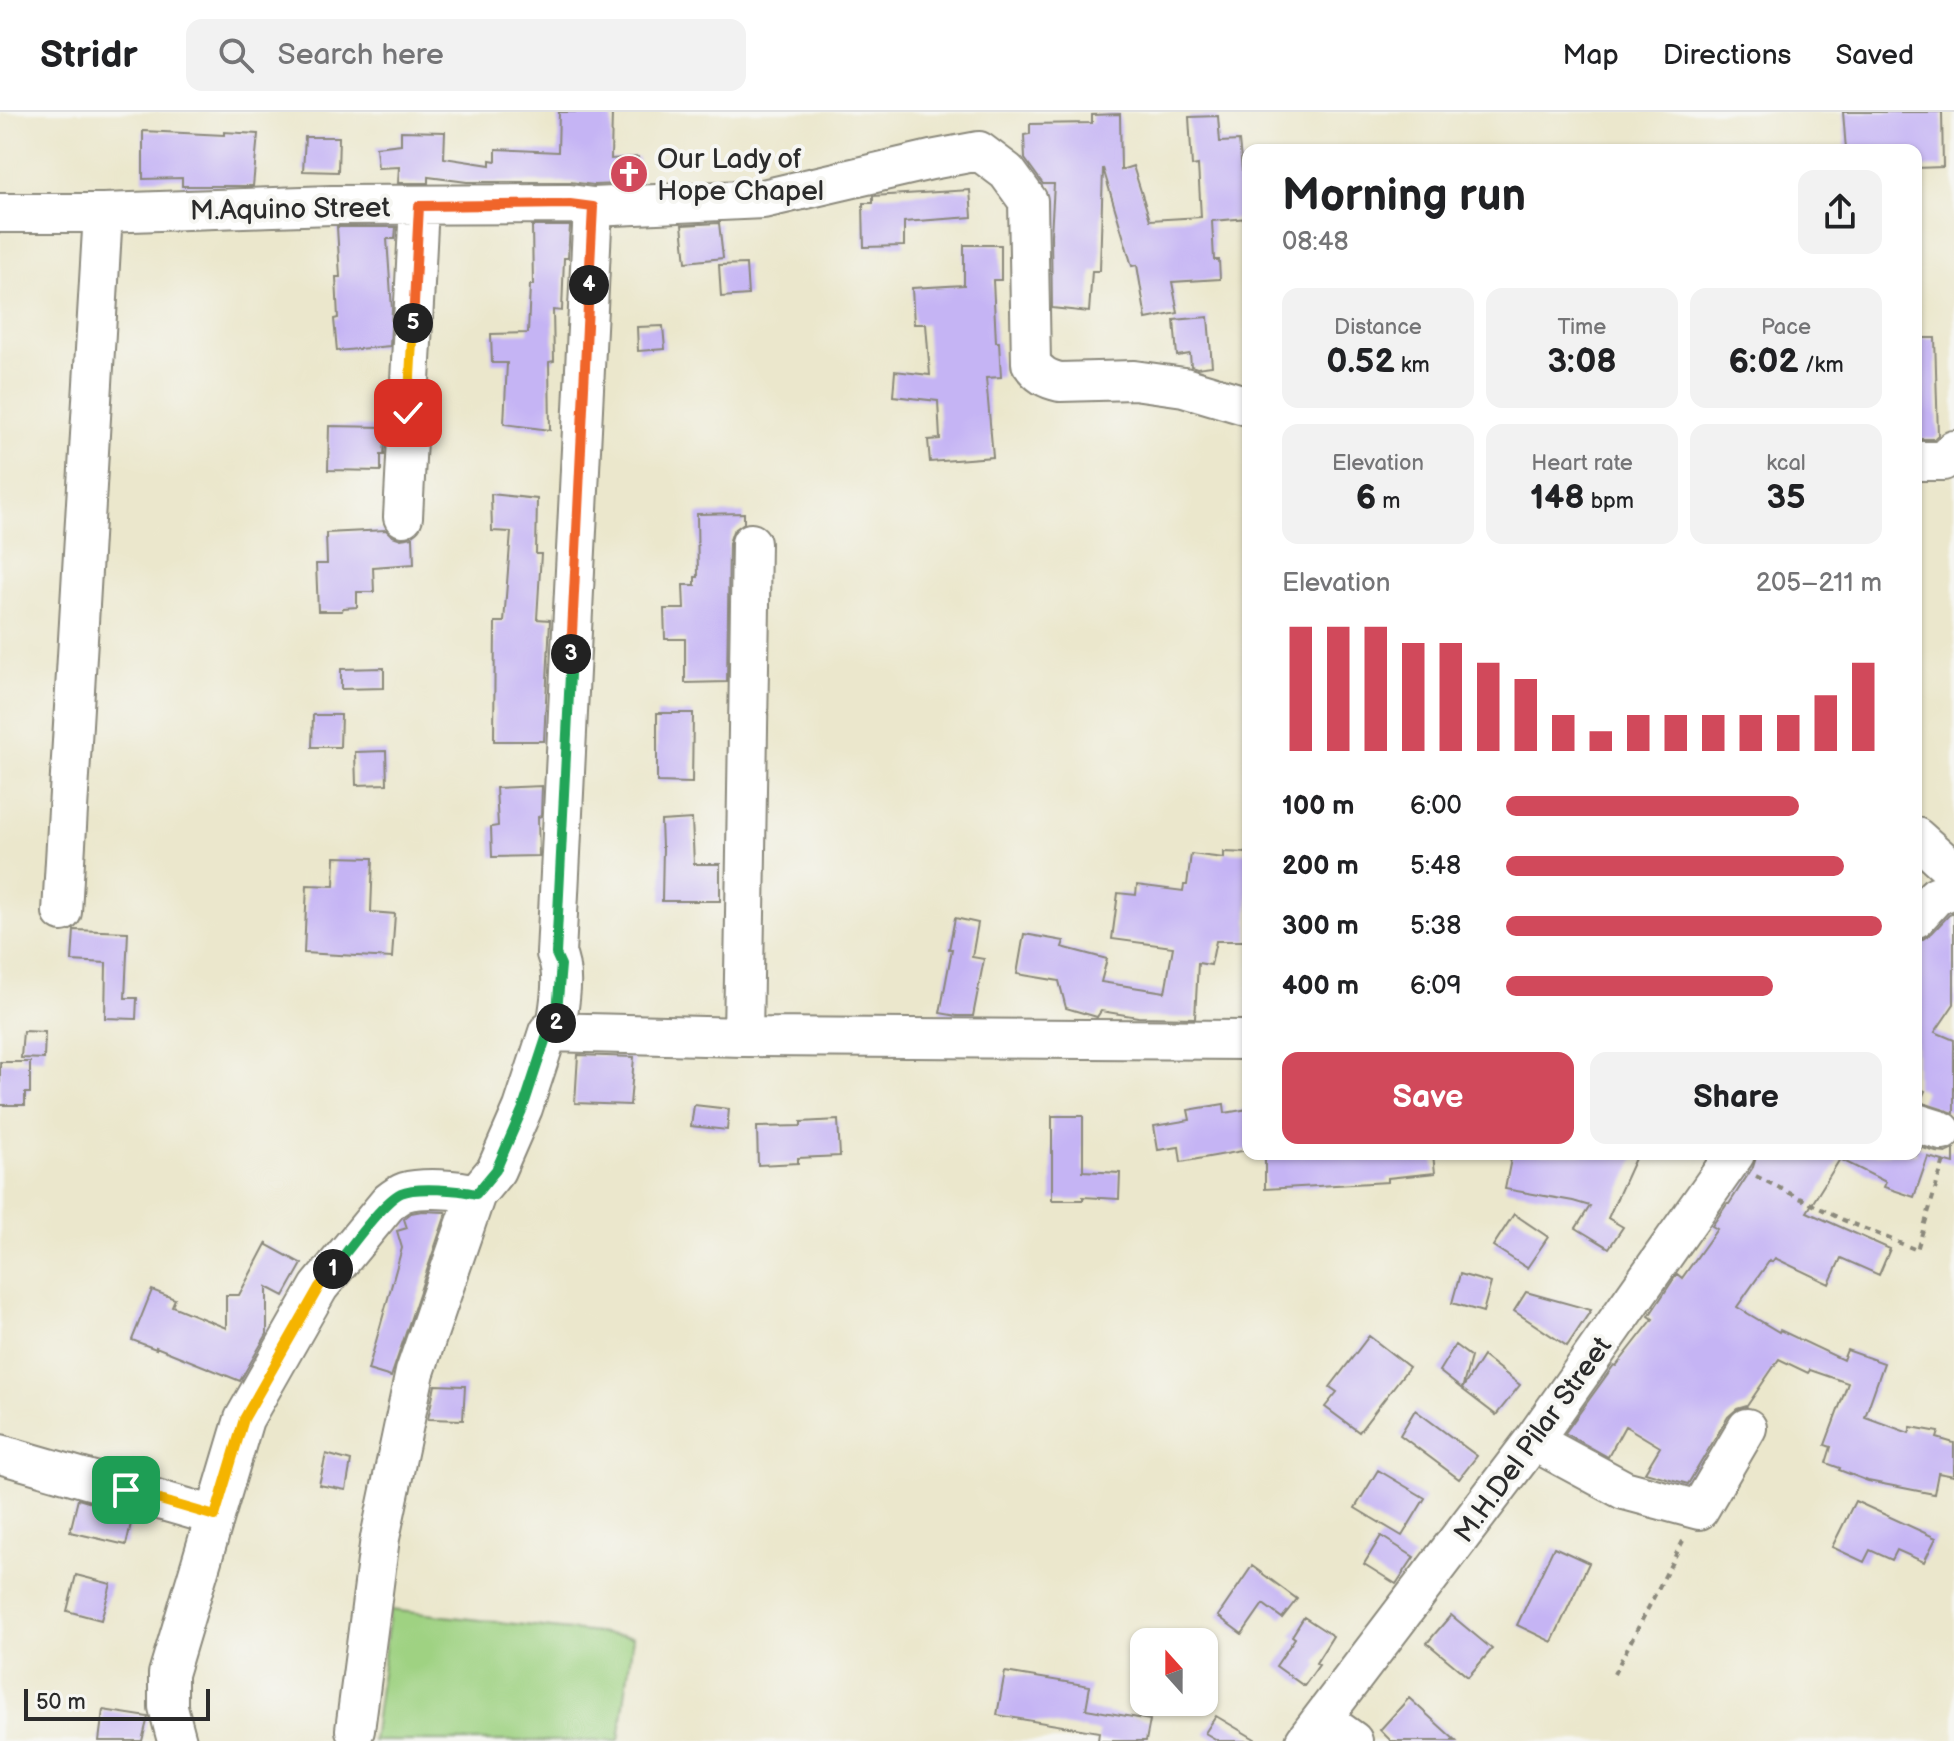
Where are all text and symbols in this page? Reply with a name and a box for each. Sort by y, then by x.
search box [186,19,746,91]
text: Stridr [40,33,138,78]
icon: search [214,33,258,77]
text: Search here [278,37,444,73]
text: Map [1562,39,1619,72]
text: Directions [1663,39,1791,72]
text: Saved [1835,39,1914,72]
place label: Our Lady of Hope Chapel [657,143,824,208]
church icon: Our Lady of Hope Chapel [608,153,650,195]
text: Morning run [1282,170,1526,223]
button: share [1798,170,1882,254]
street label: M.Aquino Street [190,191,391,228]
text: 08:48 [1282,227,1349,258]
pin: 4 [569,265,609,305]
text: 4 [583,271,595,298]
pin: 5 [393,303,433,343]
text: 5 [407,309,419,336]
text: Distance [1334,314,1422,341]
text: Time [1558,314,1606,341]
text: Pace [1761,314,1811,341]
text: 0.52 [1326,341,1395,382]
text: 3:08 [1547,341,1617,382]
text: 6:02 [1728,341,1799,382]
text: km [1395,352,1430,379]
text: /km [1799,352,1844,379]
pin [374,379,442,447]
icon: check [386,391,430,435]
text: Elevation [1332,450,1424,477]
text: Heart rate [1531,450,1633,477]
text: kcal [1766,450,1806,477]
text: 6 [1356,477,1376,518]
text: 148 [1530,477,1585,518]
text: 35 [1766,477,1806,518]
text: m [1376,488,1400,515]
text: bpm [1585,488,1634,515]
text: Elevation [1282,568,1390,599]
text: 205–211 m [1756,568,1882,599]
pin: 3 [551,634,591,674]
text: 3 [565,640,577,667]
text: 100 m [1282,791,1355,822]
text: 6:00 [1410,791,1462,822]
text: 200 m [1282,851,1359,882]
text: 5:48 [1410,851,1461,882]
text: 300 m [1282,911,1359,942]
text: 5:38 [1410,911,1461,942]
text: 400 m [1282,971,1359,1002]
text: 6:09 [1410,971,1461,1002]
pin: 2 [536,1003,576,1043]
text: 2 [549,1009,563,1036]
button: Save [1282,1052,1574,1144]
button: Share [1590,1052,1882,1144]
pin: 1 [313,1249,353,1289]
text: 1 [328,1255,338,1282]
street label: M.H.Del Pilar Street [1448,1330,1619,1549]
pin [92,1456,160,1524]
icon: arrive [104,1468,148,1512]
north arrow [1130,1628,1218,1716]
map controls [1130,1628,1218,1716]
scale bar [24,1685,210,1721]
text: 50 m [36,1689,86,1716]

